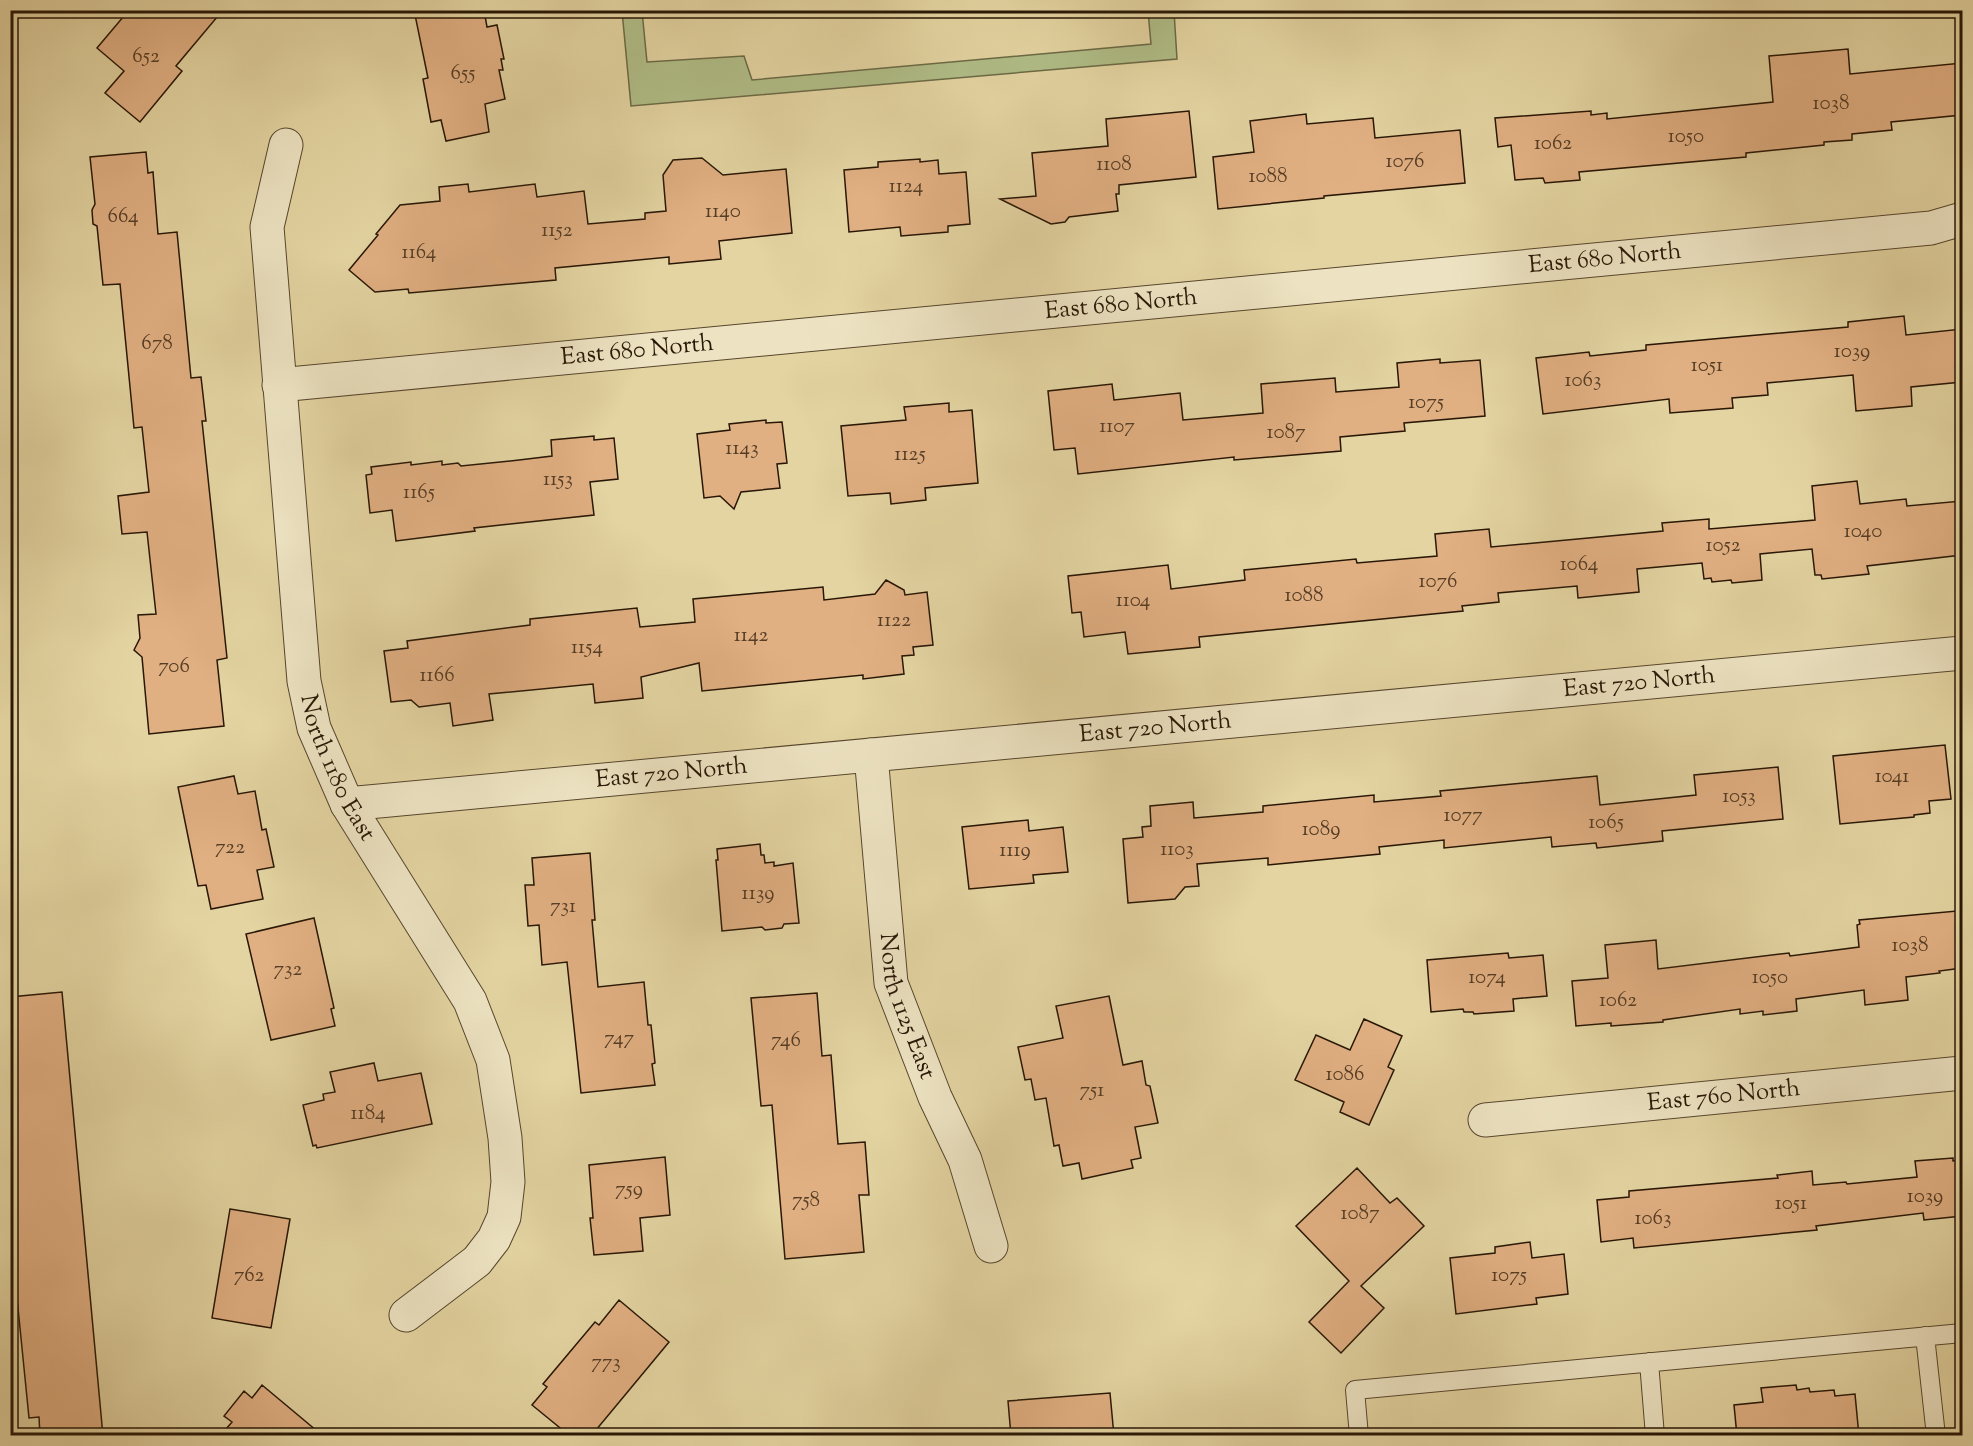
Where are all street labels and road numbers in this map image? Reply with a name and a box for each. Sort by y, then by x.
street label: East 680 North [1527,235,1683,283]
street label: East 680 North [1043,281,1199,329]
street label: East 680 North [559,327,715,375]
street label: East 720 North [1562,659,1717,707]
street label: North 1180 East [290,692,383,848]
street label: East 720 North [1078,704,1233,752]
street label: East 720 North [594,750,749,798]
street label: North 1125 East [870,932,944,1085]
street label: East 760 North [1646,1072,1802,1121]

